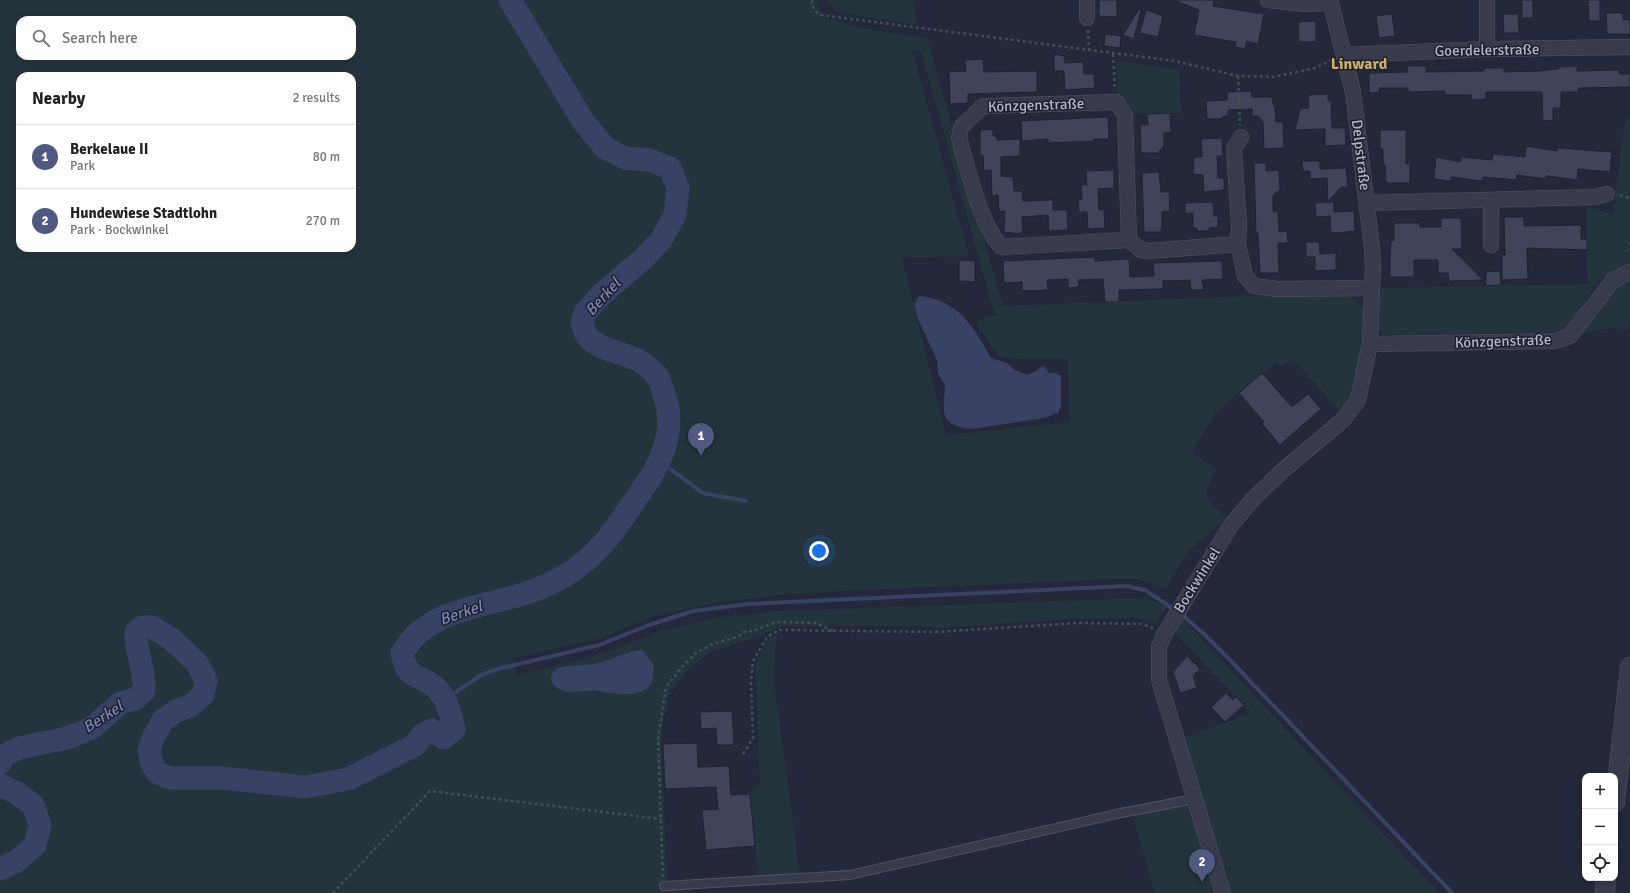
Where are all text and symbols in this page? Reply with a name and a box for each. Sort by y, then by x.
search box [16,16,356,60]
icon: search [30,27,52,49]
text: Search here [62,29,138,47]
street label: Goerdelerstraße [1434,40,1540,60]
district label: Linward [1331,54,1388,74]
text: Nearby [32,88,85,109]
text: 2 results [292,90,340,106]
street label: Könzgenstraße [987,94,1085,116]
street label: Delpstraße [1348,119,1374,191]
text: Berkelaue II [70,140,149,158]
text: 1 [41,149,49,165]
text: 80 m [313,149,340,165]
text: Park [70,158,95,174]
text: Hundewiese Stadtlohn [70,204,217,222]
text: 2 [41,213,49,229]
text: 270 m [306,213,340,229]
text: Park · Bockwinkel [70,222,169,238]
water label: Berkel [581,273,626,320]
street label: Könzgenstraße [1454,330,1552,352]
pin: 1 [688,423,714,456]
your location [809,541,829,561]
street label: Bockwinkel [1170,544,1224,616]
water label: Berkel [437,596,486,630]
water label: Berkel [79,696,128,737]
map controls [1582,773,1618,881]
button: + [1582,773,1618,809]
button: − [1582,809,1618,845]
button: locate [1582,845,1618,881]
pin: 2 [1189,849,1215,882]

